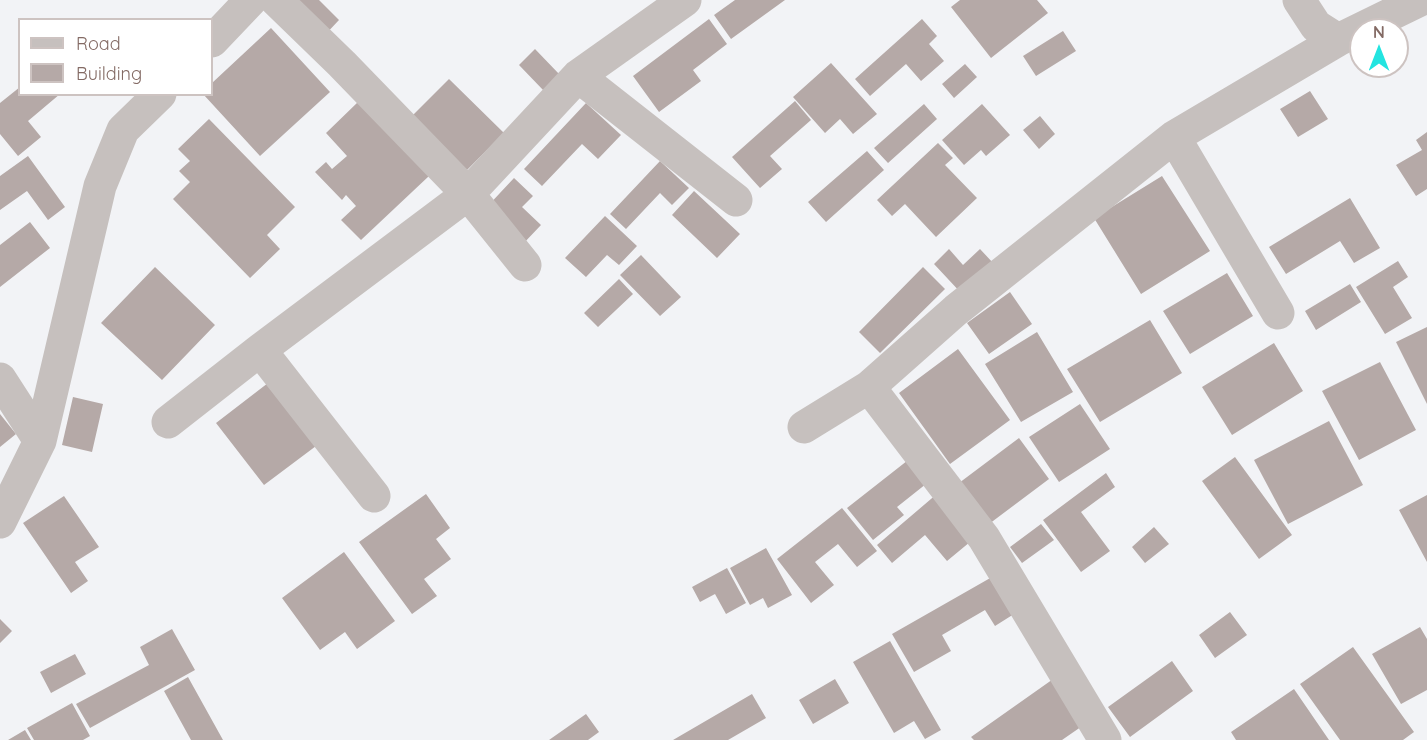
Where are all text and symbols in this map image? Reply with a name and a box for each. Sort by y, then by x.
legend [18,18,213,96]
north arrow [1349,18,1409,78]
text: N [1373,22,1385,42]
text: Road [76,32,121,55]
text: Building [76,62,142,85]

